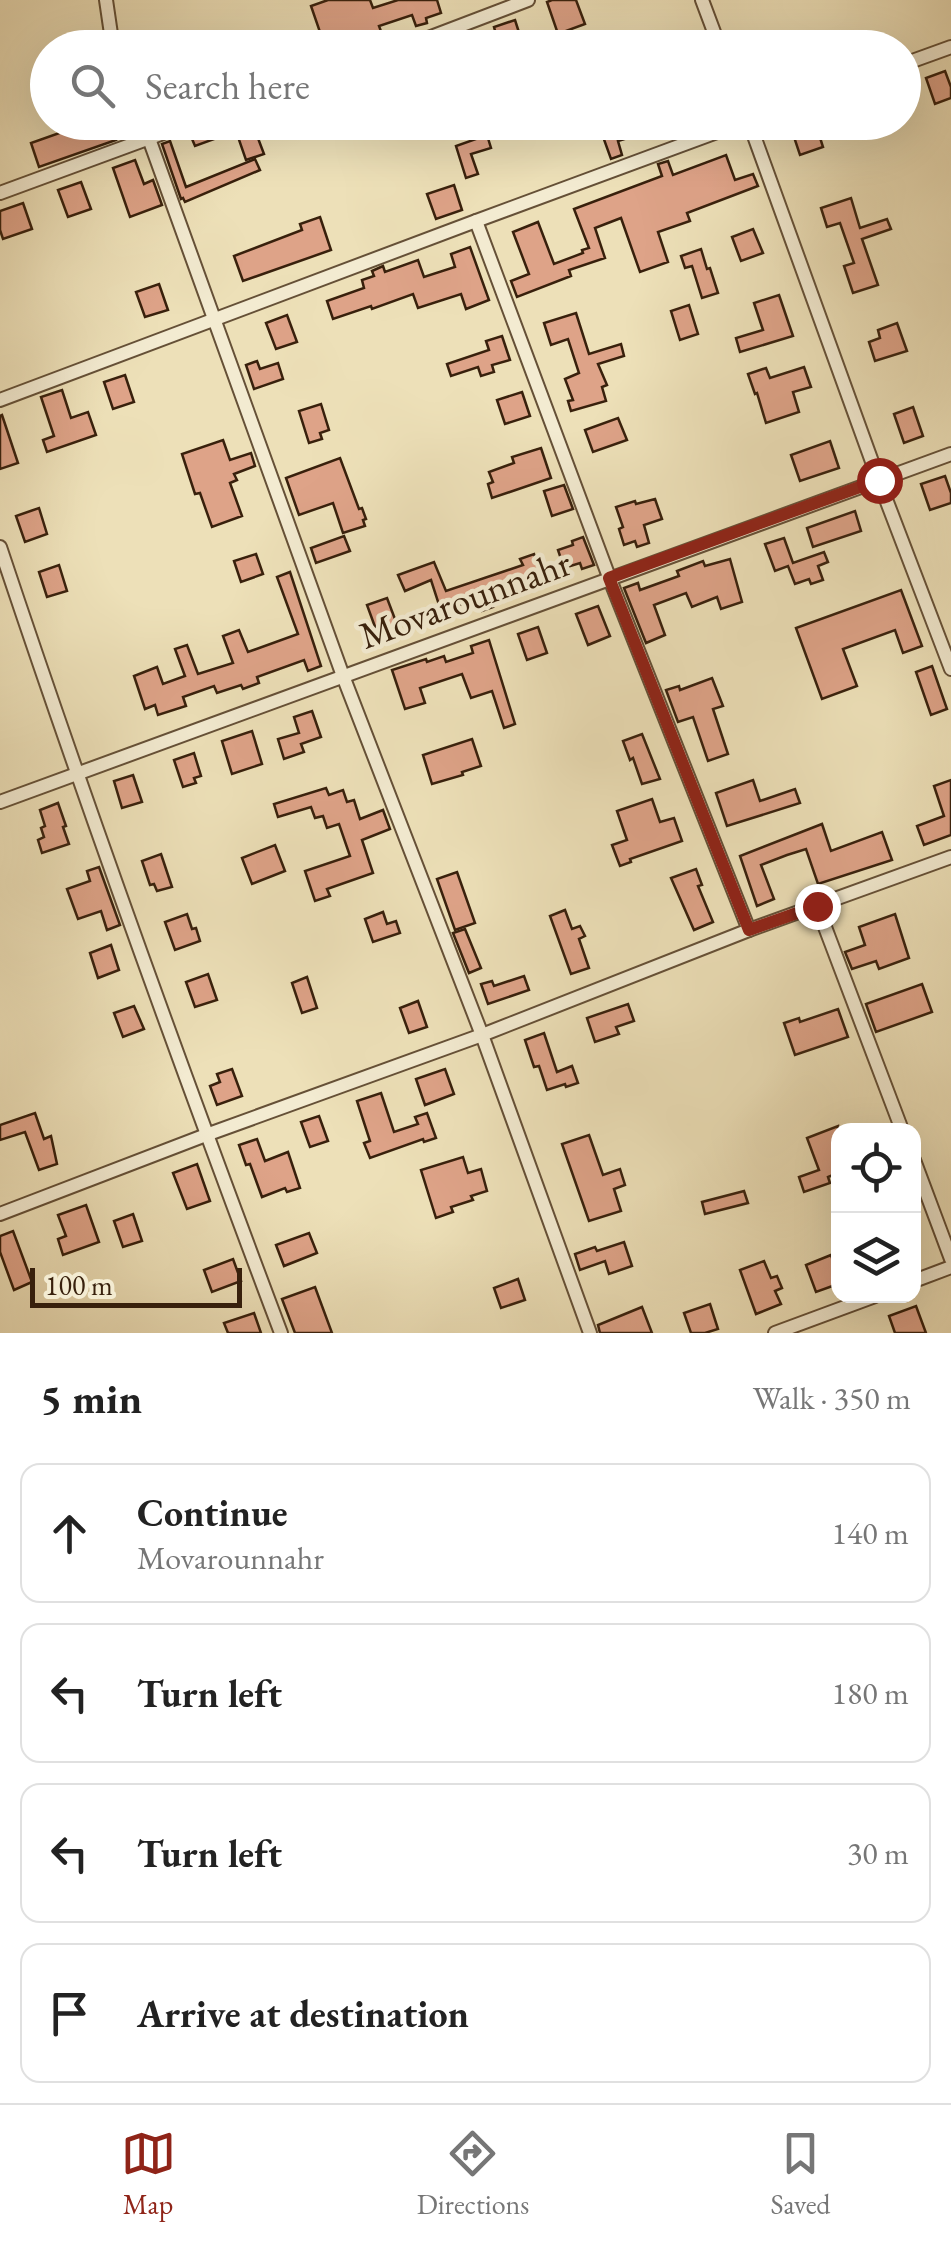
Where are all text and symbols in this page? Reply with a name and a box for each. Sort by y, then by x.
search box [30,30,921,140]
icon: search [65,58,120,113]
text: Search here [145,61,310,110]
route start [857,458,903,504]
street label: Movarounnahr [352,537,578,660]
route end [795,884,841,930]
map controls [831,1123,921,1303]
button: locate [831,1123,921,1213]
button: layers [831,1213,921,1303]
scale bar [30,1263,242,1308]
text: 100 m [45,1267,113,1303]
text: 5 min [40,1371,142,1426]
text: Walk · 350 m [753,1377,911,1419]
text: Continue [137,1488,288,1537]
icon: ahead [42,1506,97,1561]
text: 140 m [832,1512,909,1554]
text: Movarounnahr [137,1537,324,1579]
icon: left [42,1666,97,1721]
text: Turn left [137,1669,282,1718]
text: 180 m [832,1672,909,1714]
icon: left [42,1826,97,1881]
text: Turn left [137,1829,282,1878]
text: 30 m [847,1832,909,1874]
icon: arrive [42,1986,97,2041]
text: Arrive at destination [137,1989,469,2038]
tab: Map [121,2126,176,2222]
tab: Directions [417,2126,529,2222]
tab: Saved [770,2126,830,2222]

